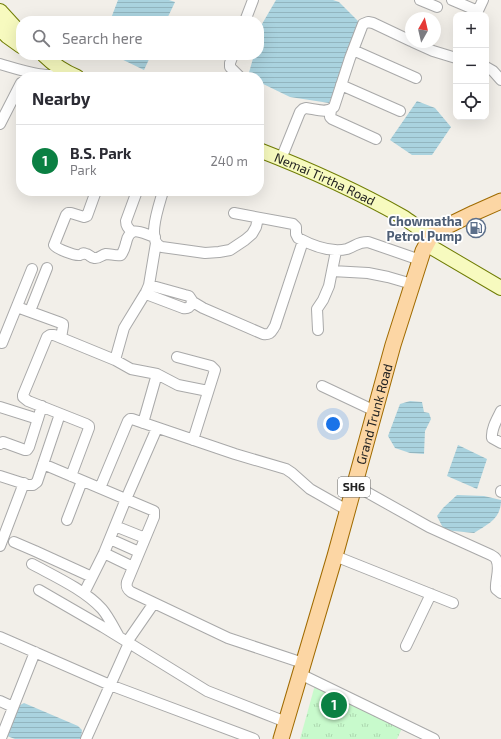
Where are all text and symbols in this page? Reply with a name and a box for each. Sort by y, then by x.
north arrow [405,12,441,48]
map controls [453,12,489,120]
button: + [453,12,489,48]
search box [16,16,264,60]
icon: search [30,27,52,49]
text: Search here [62,29,143,47]
button: − [453,48,489,84]
button: locate [453,84,489,120]
text: Nearby [32,88,90,108]
text: B.S. Park [70,144,132,162]
street label: Nemai Tirtha Road [272,149,378,209]
text: 1 [42,153,48,169]
text: 240 m [211,153,248,169]
text: Park [70,162,97,178]
place label: Chowmatha Petrol Pump [386,213,462,244]
fuel station icon: Chowmatha Petrol Pump [465,217,487,239]
street label: Grand Trunk Road [353,362,396,466]
your location [323,414,343,434]
road number: SH6 [338,477,370,497]
pin: 1 [321,690,347,720]

